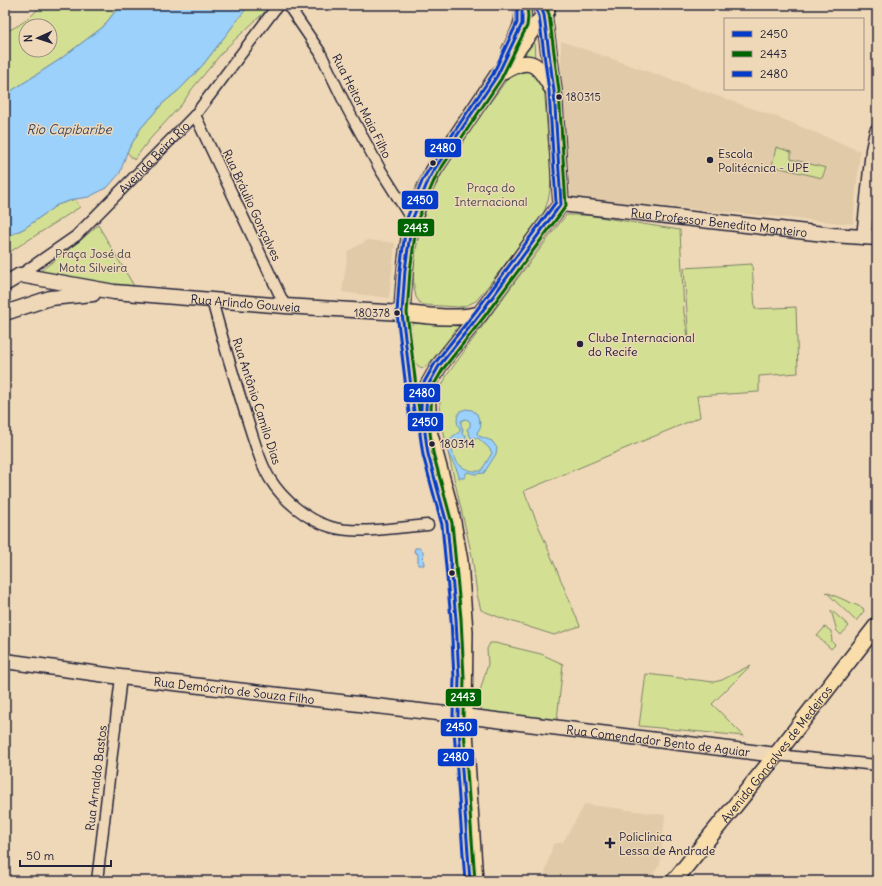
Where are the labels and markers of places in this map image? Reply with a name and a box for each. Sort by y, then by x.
place label: 180315 [566,90,601,104]
marker: 180315 [554,92,564,102]
place label: Escola Politécnica - UPE [718,146,809,175]
marker: Escola Politécnica - UPE [705,155,715,165]
unlabelled marker [428,158,438,168]
place label: 180378 [354,306,390,320]
marker: 180378 [392,308,402,318]
place label: Clube Internacional do Recife [588,330,695,359]
marker: Clube Internacional do Recife [575,339,585,349]
place label: 180314 [440,437,475,451]
marker: 180314 [427,439,437,449]
unlabelled marker [447,568,457,578]
place label: Policlínica Lessa de Andrade [619,829,715,858]
marker: Policlínica Lessa de Andrade [604,837,616,849]

